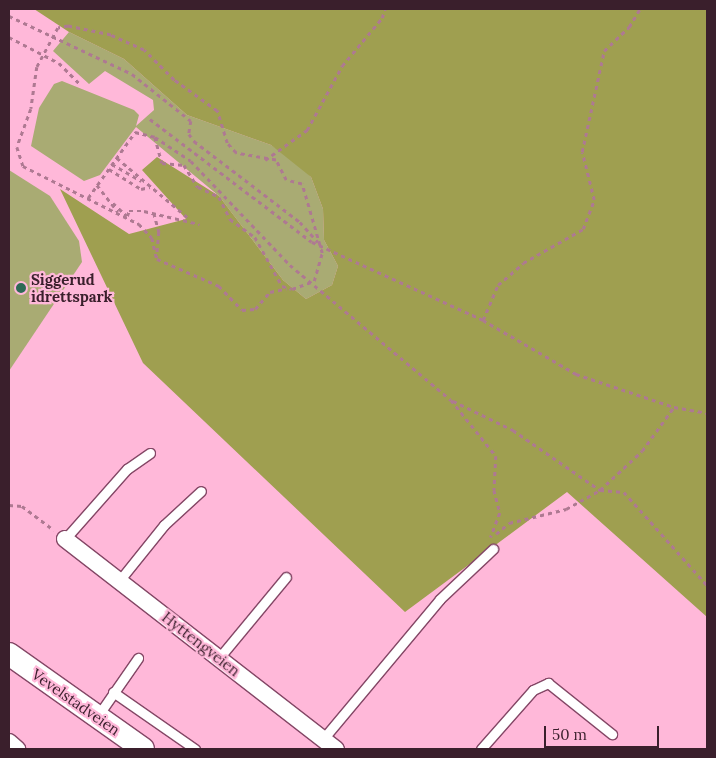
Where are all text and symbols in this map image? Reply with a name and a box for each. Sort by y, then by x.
place label: Siggerud idrettspark [31,270,113,305]
marker: Siggerud idrettspark [15,282,27,294]
street label: Hyttengveien [158,608,244,680]
street label: Vevelstadveien [28,665,124,739]
scale bar [546,716,661,748]
text: 50 m [552,725,587,744]

